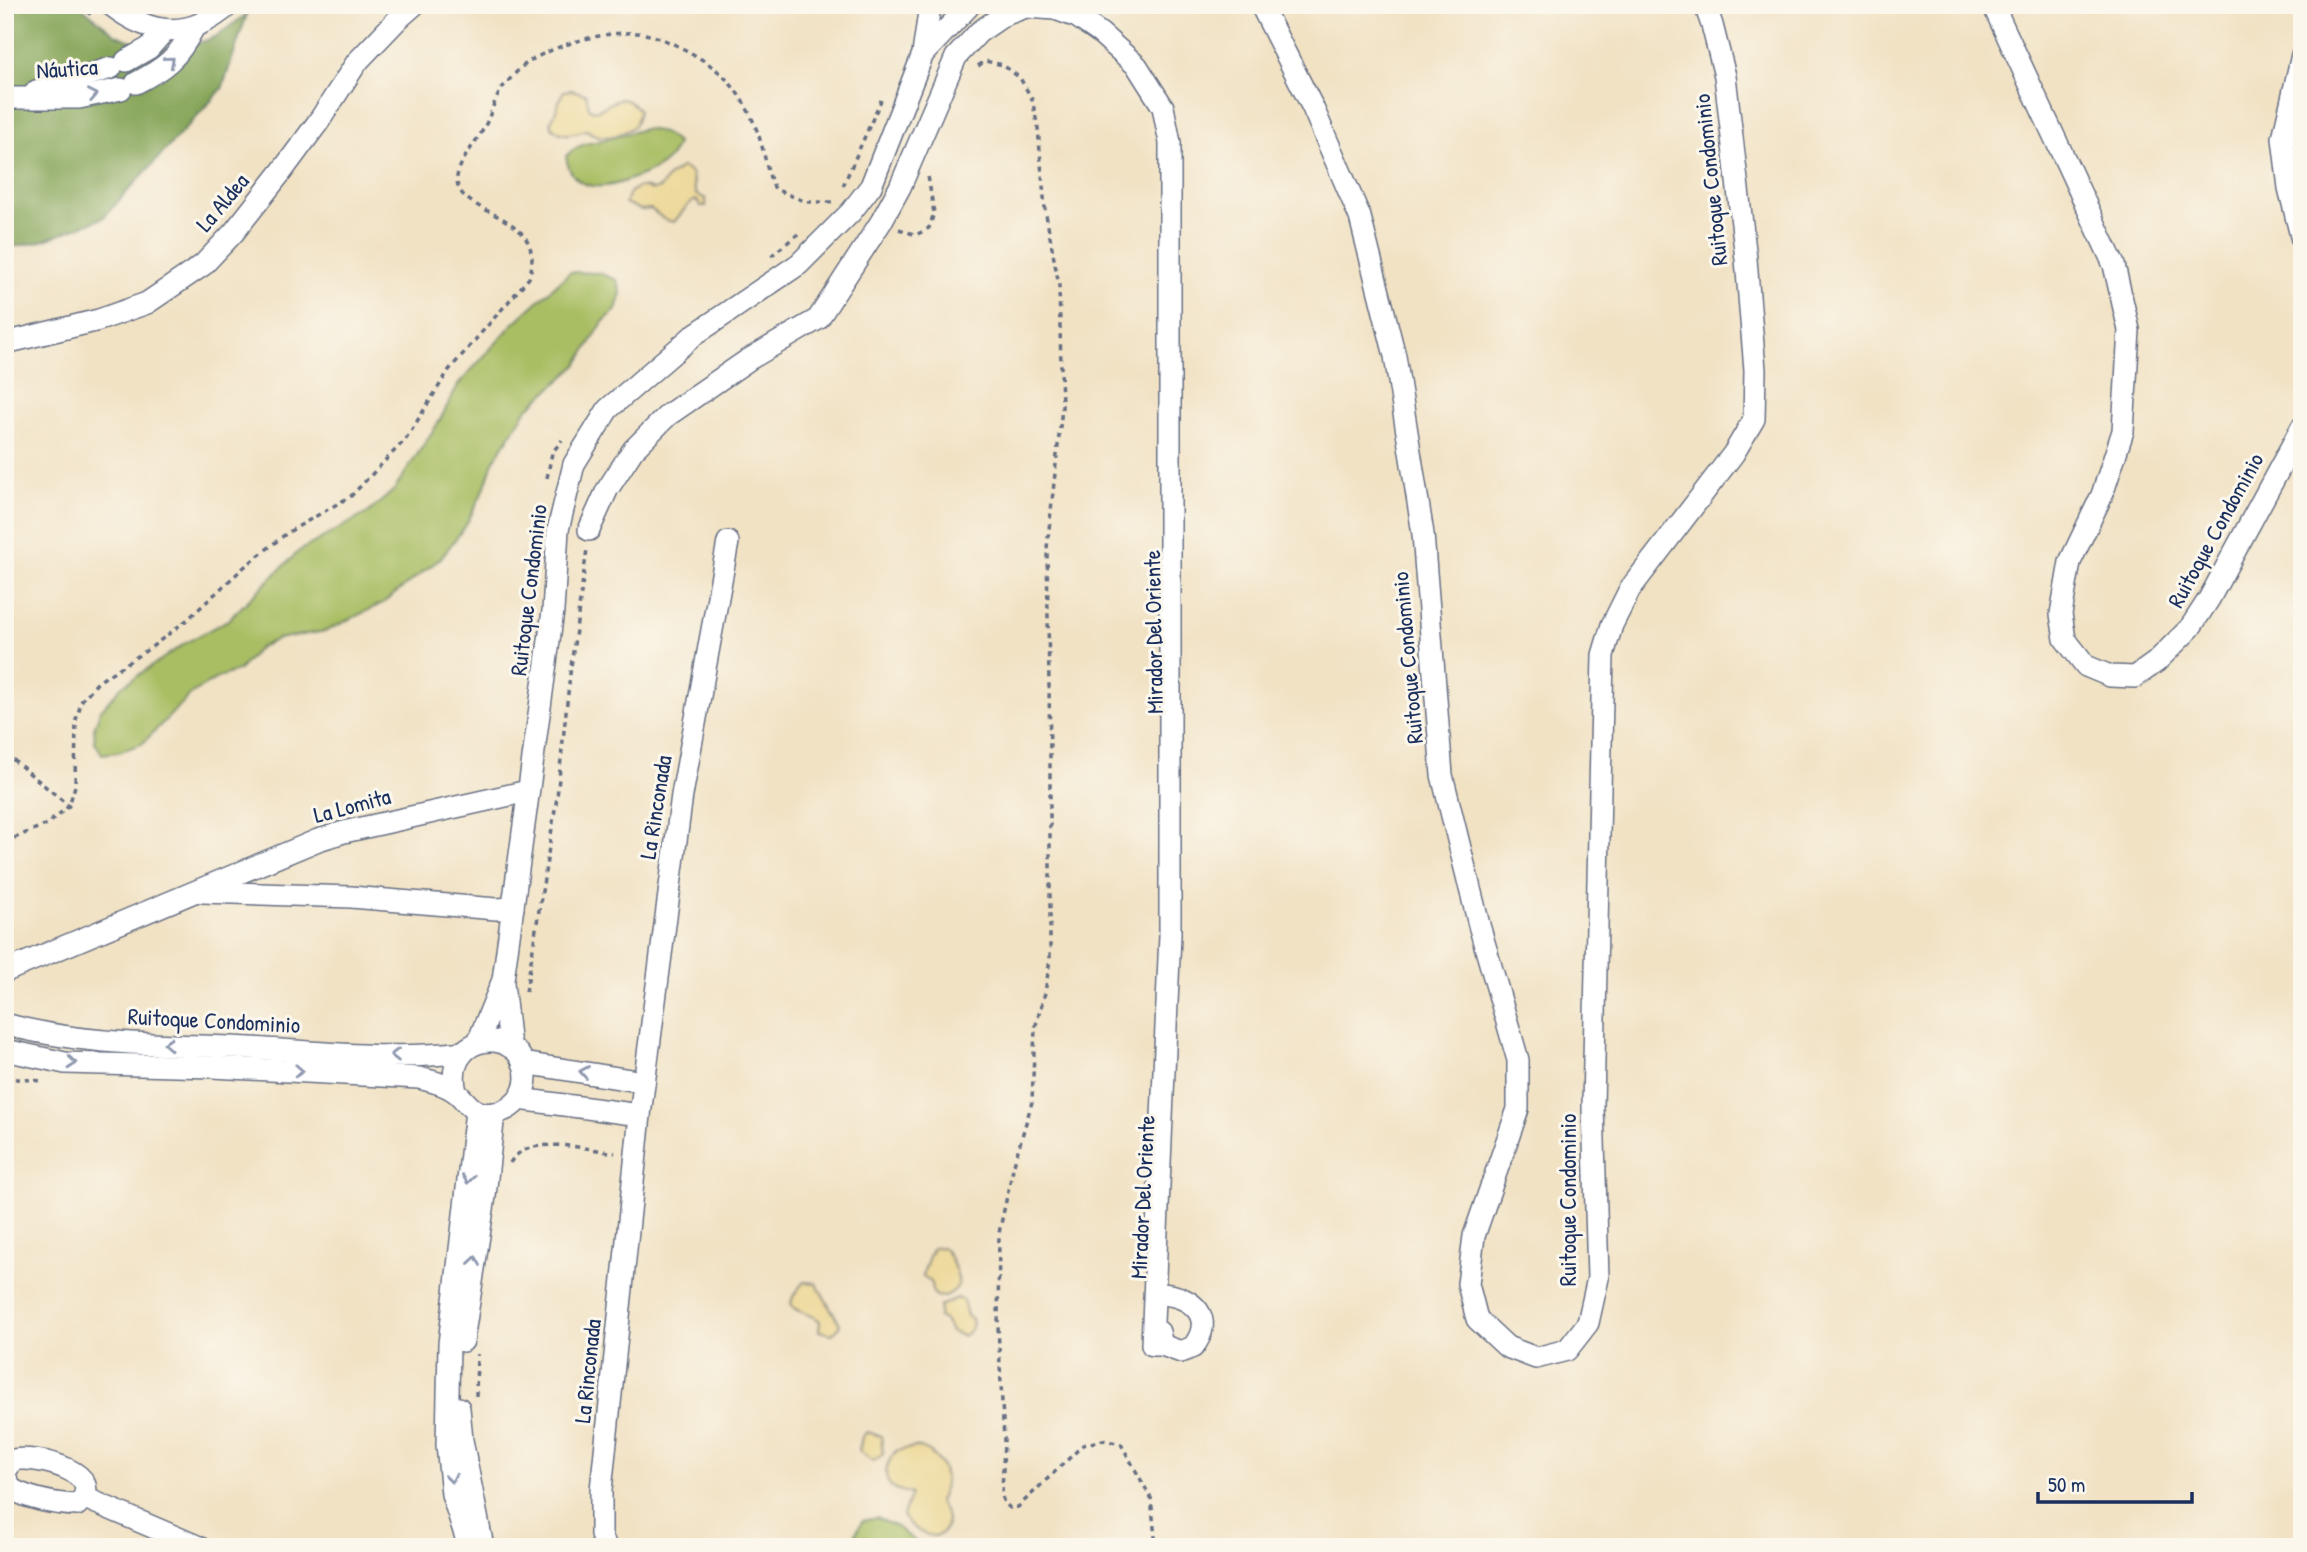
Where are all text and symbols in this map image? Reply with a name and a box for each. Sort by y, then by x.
street label: Náutica [35,50,99,86]
one-way arrow [162,57,175,69]
one-way arrow [87,88,99,103]
street label: Ruitoque Condominio [1686,93,1734,267]
street label: La Aldea [188,166,256,238]
street label: Ruitoque Condominio [2160,447,2270,613]
street label: Ruitoque Condominio [502,503,554,677]
street label: Mirador Del Oriente [1136,550,1170,714]
street label: Ruitoque Condominio [1384,571,1430,745]
street label: La Rinconada [632,753,678,861]
street label: La Lomita [310,780,394,830]
street label: Ruitoque Condominio [127,1000,301,1040]
one-way arrow [162,1037,173,1052]
one-way arrow [389,1048,400,1063]
one-way arrow [67,1055,78,1070]
one-way arrow [294,1064,305,1079]
one-way arrow [578,1065,590,1080]
street label: Mirador Del Oriente [1122,1114,1162,1280]
street label: Ruitoque Condominio [1552,1114,1583,1286]
one-way arrow [460,1173,475,1184]
one-way arrow [467,1256,482,1267]
street label: La Rinconada [566,1317,608,1425]
scale bar [2038,1461,2192,1505]
text: 50 m [2048,1470,2085,1499]
one-way arrow [443,1472,458,1484]

